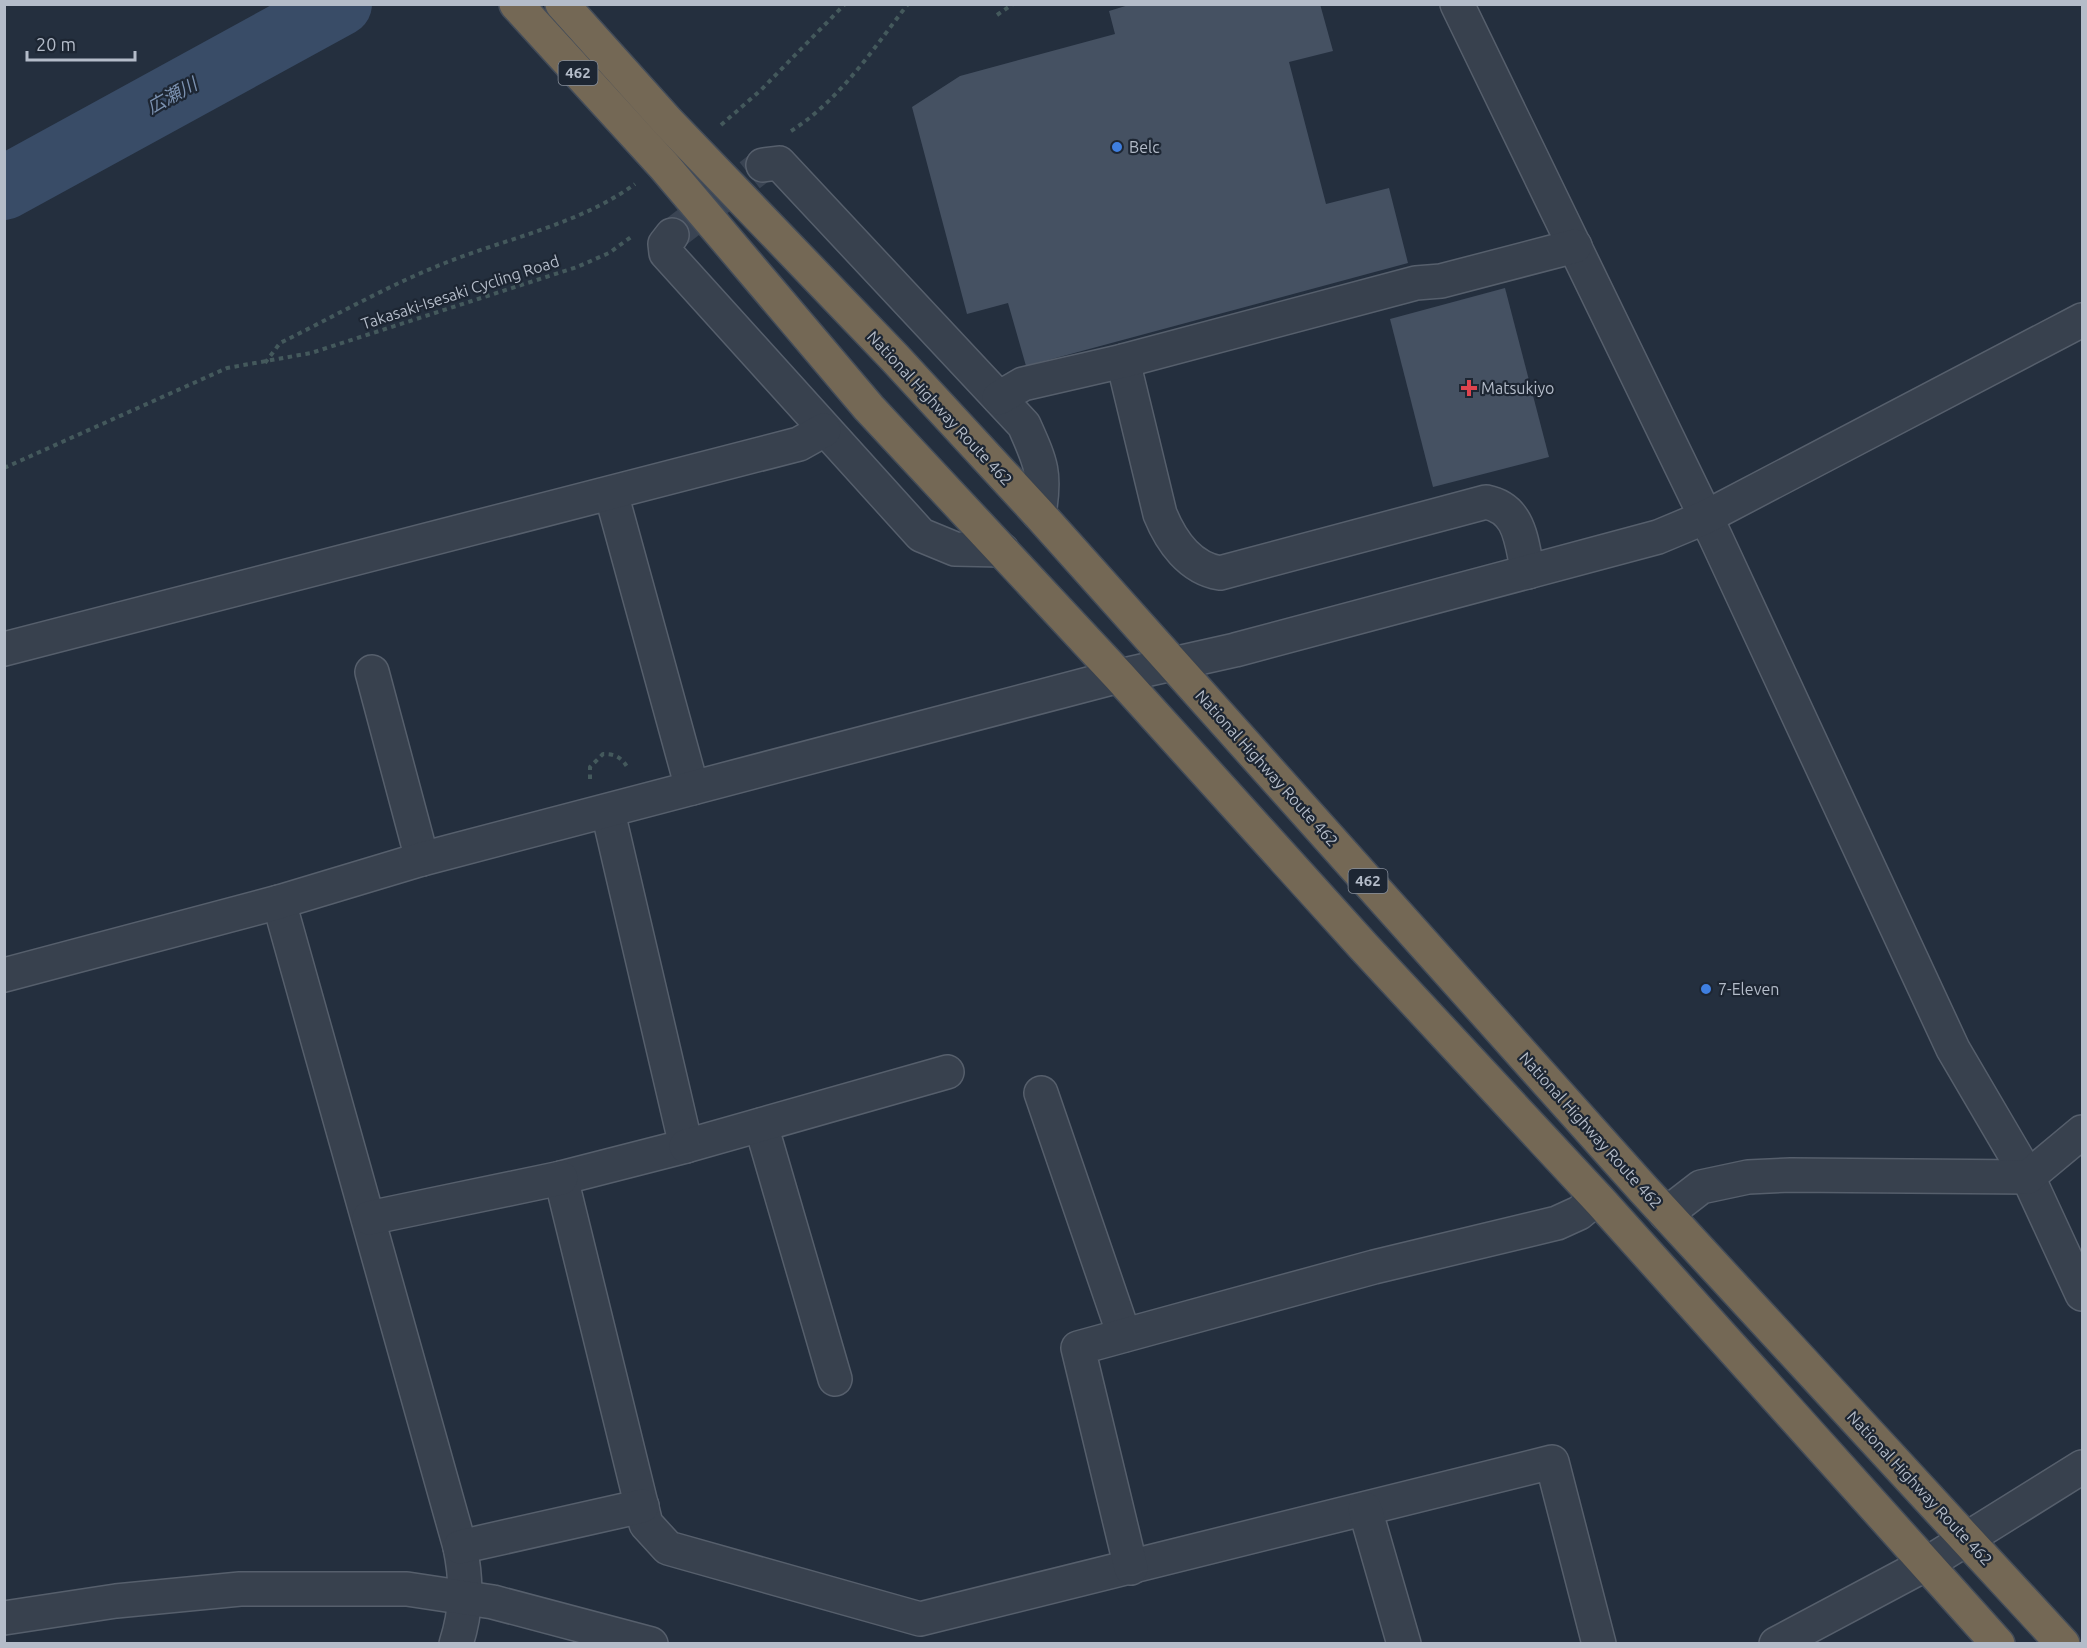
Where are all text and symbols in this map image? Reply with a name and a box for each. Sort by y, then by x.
scale bar [27,24,135,62]
text: 20 m [36,34,76,54]
road number: 462 [558,61,598,85]
water label: 広瀬川 [143,72,202,117]
place label: Belc [1129,138,1160,156]
marker: Belc [1110,140,1124,154]
street label: Takasaki-Isesaki Cycling Road [359,251,561,333]
street label: National Highway Route 462 [864,327,1016,489]
place label: Matsukiyo [1481,379,1554,397]
marker: Matsukiyo [1462,381,1476,395]
street label: National Highway Route 462 [1192,686,1342,850]
road number: 462 [1348,869,1388,893]
place label: 7-Eleven [1718,980,1779,998]
marker: 7-Eleven [1699,982,1713,996]
street label: National Highway Route 462 [1516,1048,1666,1212]
street label: National Highway Route 462 [1844,1407,1996,1569]

